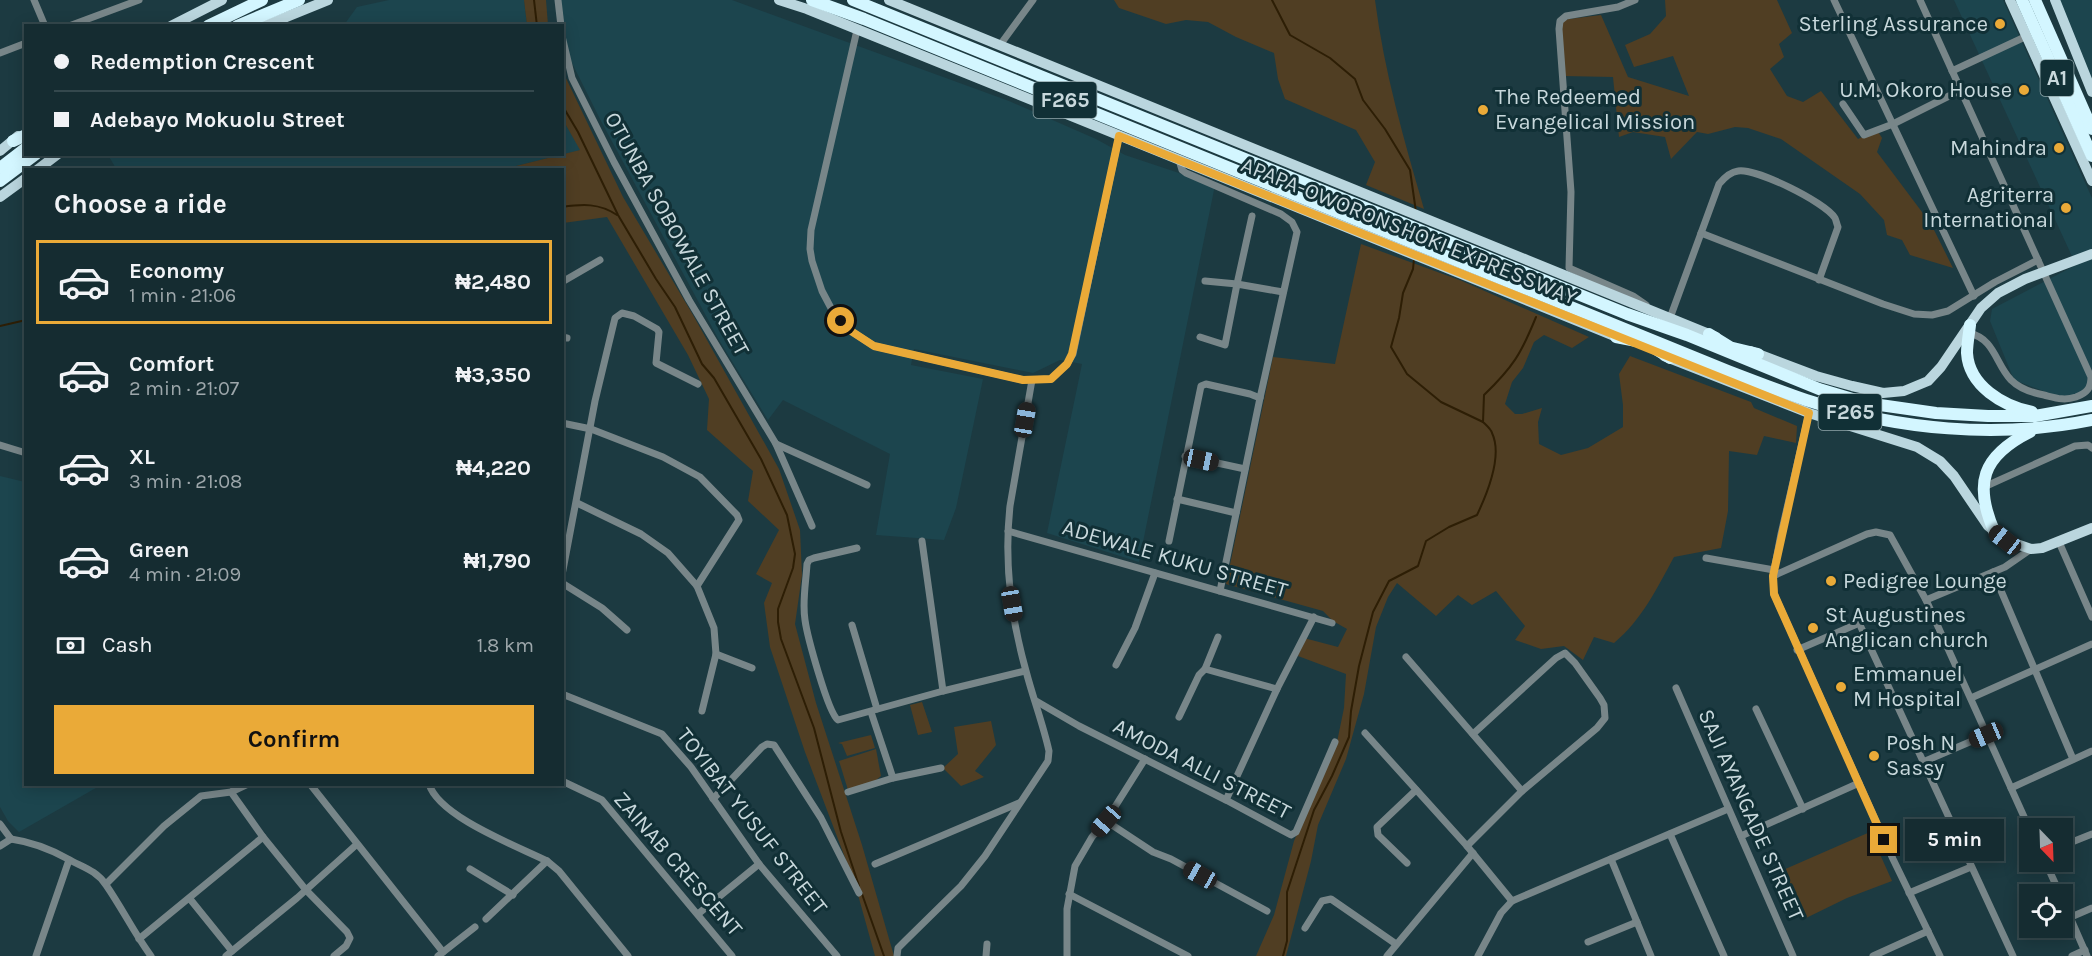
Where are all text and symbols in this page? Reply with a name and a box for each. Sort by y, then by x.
place label: Sterling Assurance [1798,11,1988,37]
marker: Sterling Assurance [1993,17,2007,31]
text: Redemption Crescent [90,49,314,75]
road number: A1 [2040,60,2074,96]
place label: U.M. Okoro House [1839,77,2012,103]
road number: F265 [1034,82,1096,118]
marker: U.M. Okoro House [2017,83,2031,97]
place label: The Redeemed Evangelical Mission [1495,84,1695,135]
marker: The Redeemed Evangelical Mission [1476,103,1490,117]
text: Adebayo Mokuolu Street [90,107,345,133]
street label: OTUNBA SOBOWALE STREET [599,108,755,360]
place label: Mahindra [1950,135,2047,161]
marker: Mahindra [2052,141,2066,155]
street label: APAPA-OWORONSHOKI EXPRESSWAY [1237,151,1581,311]
place label: Agriterra International [1923,182,2054,233]
text: Choose a ride [54,188,227,220]
marker: Agriterra International [2059,201,2073,215]
icon: car [57,255,111,309]
text: Economy [129,258,224,284]
text: ₦2,480 [455,269,531,295]
text: 1 min · 21:06 [129,284,236,307]
route start [827,307,854,334]
icon: car [57,348,111,402]
text: Comfort [129,351,214,377]
text: ₦3,350 [455,362,531,388]
text: 2 min · 21:07 [129,377,239,400]
road number: F265 [1818,394,1882,430]
car [1013,401,1037,439]
icon: car [57,441,111,495]
text: XL [129,444,155,470]
car [1182,447,1220,473]
text: ₦4,220 [456,455,531,481]
text: 3 min · 21:08 [129,470,242,493]
street label: ADEWALE KUKU STREET [1059,514,1291,604]
car [1985,522,2025,558]
icon: car [57,534,111,588]
text: Green [129,537,190,563]
text: ₦1,790 [463,548,531,574]
text: 4 min · 21:09 [129,563,241,586]
place label: Pedigree Lounge [1843,568,2007,594]
marker: Pedigree Lounge [1824,574,1838,588]
car [1000,585,1024,623]
place label: St Augustines Anglican church [1825,602,1989,653]
marker: St Augustines Anglican church [1806,621,1820,635]
icon: cash [54,629,87,662]
text: Cash [102,632,152,658]
text: 1.8 km [477,634,534,657]
place label: Emmanuel M Hospital [1853,661,1963,712]
marker: Emmanuel M Hospital [1834,680,1848,694]
button: Confirm [54,705,534,774]
street label: SAJI AYANGADE STREET [1693,705,1809,925]
street label: AMODA ALLI STREET [1109,713,1295,825]
car [1966,720,2006,750]
street label: TOYIBAT YUSUF STREET [671,723,833,919]
place label: Posh N Sassy [1886,730,1955,781]
marker: Posh N Sassy [1867,749,1881,763]
street label: ZAINAB CRESCENT [608,786,748,942]
car [1087,802,1125,840]
north arrow [2019,818,2073,872]
map controls [2019,818,2073,938]
callout: 5 min [1905,819,2004,861]
route end [1870,826,1897,853]
text: 5 min [1927,828,1982,851]
car [1180,858,1220,892]
button: locate [2019,884,2073,938]

